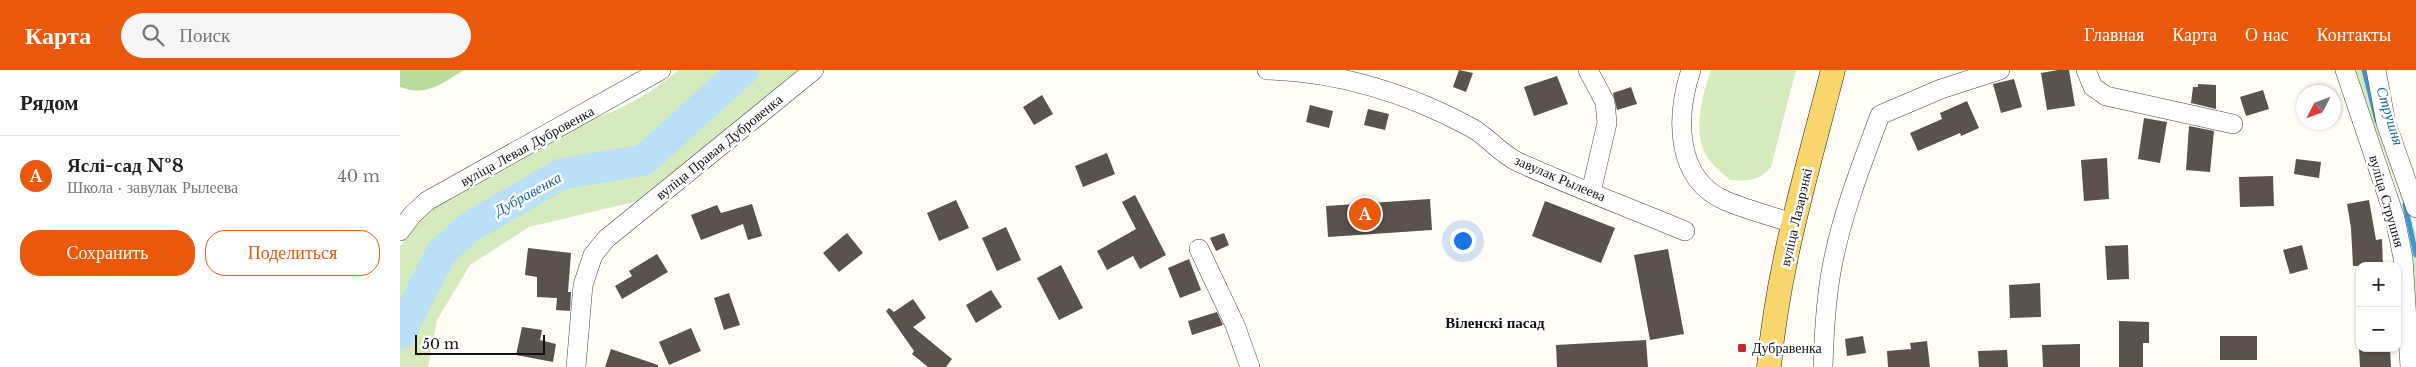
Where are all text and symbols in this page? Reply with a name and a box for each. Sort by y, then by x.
search box [121,13,471,58]
text: Карта [25,21,91,50]
icon: search [139,21,167,49]
text: Поиск [179,24,230,47]
text: Главная [2084,24,2144,46]
text: Карта [2172,24,2217,46]
text: О нас [2245,24,2289,46]
text: Контакты [2317,24,2391,46]
water label: Струшня [2373,84,2408,148]
north arrow [2296,85,2341,130]
text: Рядом [20,90,79,116]
street label: вуліца Правая Дубровенка [652,90,787,204]
street label: вуліца Левая Дубровенка [457,101,598,190]
street label: завулак Рылеева [1512,151,1609,206]
street label: вуліца Струшня [2365,153,2409,250]
text: Яслі-сад №8 [67,154,184,177]
text: A [30,166,42,186]
text: 40 m [337,166,380,186]
street label: вуліца Лазарэнкі [1776,166,1816,268]
water label: Дубравенка [489,167,565,221]
text: Школа · завулак Рылеева [67,177,238,197]
pin: A [1349,195,1381,233]
your location [1450,228,1476,254]
button: Сохранить [20,230,195,276]
button: Поделиться [205,230,380,276]
map controls [2356,262,2401,352]
button: + [2356,262,2401,307]
button: − [2356,307,2401,352]
district label: Віленскі пасад [1445,313,1545,332]
scale bar [415,332,545,355]
text: 50 m [422,335,459,353]
place label: Дубравенка [1752,339,1823,357]
marker: Дубравенка [1736,342,1748,354]

